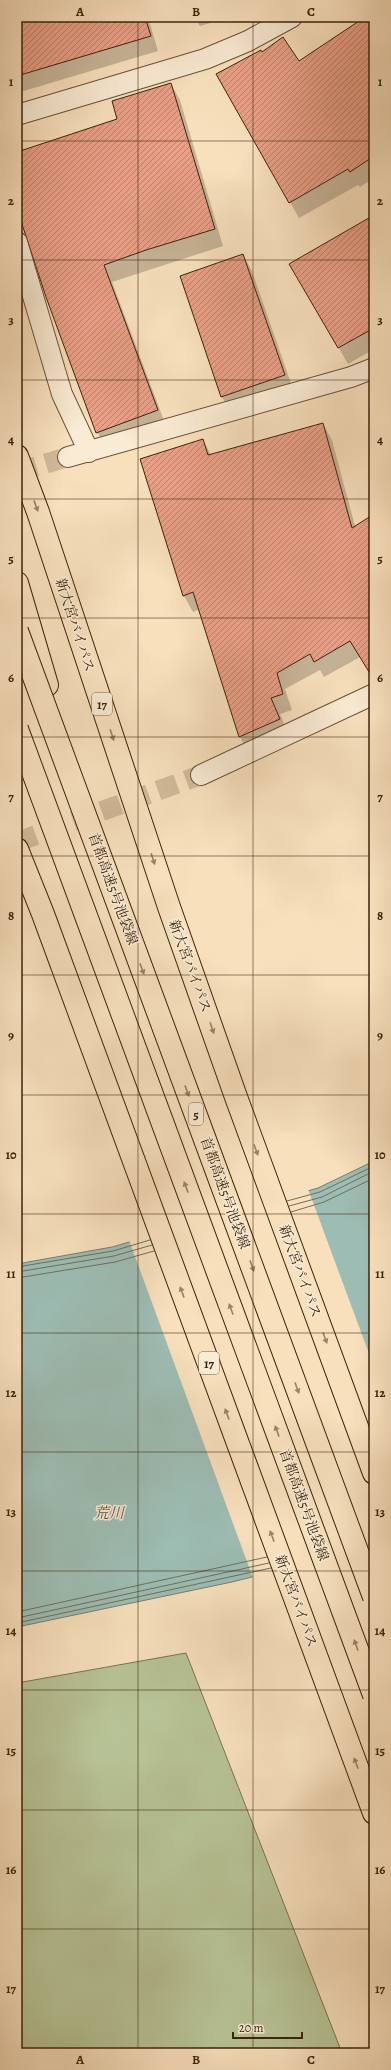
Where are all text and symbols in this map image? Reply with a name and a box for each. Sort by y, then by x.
text: A [75,3,85,20]
text: B [192,3,200,20]
text: C [307,3,315,20]
text: 1 [9,73,14,90]
text: 1 [378,73,383,90]
text: 2 [8,192,15,209]
text: 2 [377,192,384,209]
text: 3 [8,311,14,328]
text: 3 [377,311,383,328]
text: 4 [8,431,14,448]
text: 4 [377,431,383,448]
one-way arrow [33,500,39,512]
text: 5 [8,550,14,567]
text: 5 [377,550,383,567]
street label: 新大宮バイパス [51,576,99,674]
text: 6 [8,669,14,686]
text: 6 [377,669,383,686]
road number: 17 [92,693,112,715]
one-way arrow [109,730,115,742]
text: 7 [8,788,14,805]
text: 7 [377,788,383,805]
street label: 首都高速5号池袋線 [84,830,142,948]
one-way arrow [150,853,156,865]
text: 8 [8,907,14,924]
text: 8 [377,907,383,924]
street label: 新大宮バイパス [164,917,216,1015]
one-way arrow [140,964,146,976]
one-way arrow [210,1022,216,1034]
text: 9 [8,1027,14,1044]
text: 9 [377,1027,383,1044]
one-way arrow [185,1086,191,1098]
road number: 5 [189,1103,203,1125]
street label: 首都高速5号池袋線 [196,1134,254,1252]
one-way arrow [253,1145,259,1157]
text: 10 [5,1146,17,1163]
text: 10 [374,1146,386,1163]
one-way arrow [183,1181,189,1193]
street label: 新大宮バイパス [274,1222,326,1320]
one-way arrow [249,1260,255,1272]
text: 11 [6,1265,16,1282]
text: 11 [375,1265,385,1282]
one-way arrow [179,1285,185,1297]
one-way arrow [228,1303,234,1315]
one-way arrow [322,1332,328,1344]
road number: 17 [199,1352,219,1374]
one-way arrow [294,1382,300,1394]
text: 12 [6,1384,17,1401]
text: 12 [375,1384,386,1401]
one-way arrow [224,1407,230,1419]
one-way arrow [273,1425,279,1437]
street label: 首都高速5号池袋線 [275,1446,333,1564]
text: 13 [6,1503,17,1520]
water label: 荒川 [94,1503,126,1523]
text: 13 [375,1503,386,1520]
one-way arrow [269,1529,275,1541]
street label: 新大宮バイパス [270,1552,322,1650]
text: 14 [6,1622,16,1639]
text: 14 [375,1622,385,1639]
one-way arrow [352,1638,358,1650]
text: 15 [6,1742,17,1759]
text: 15 [375,1742,386,1759]
one-way arrow [352,1756,358,1768]
text: 16 [6,1861,16,1878]
text: 16 [375,1861,385,1878]
text: 17 [6,1980,17,1997]
text: 17 [375,1980,386,1997]
scale bar [233,2014,302,2040]
text: 20 m [239,2020,263,2036]
text: A [75,2051,85,2068]
text: B [192,2051,200,2068]
text: C [307,2051,315,2068]

